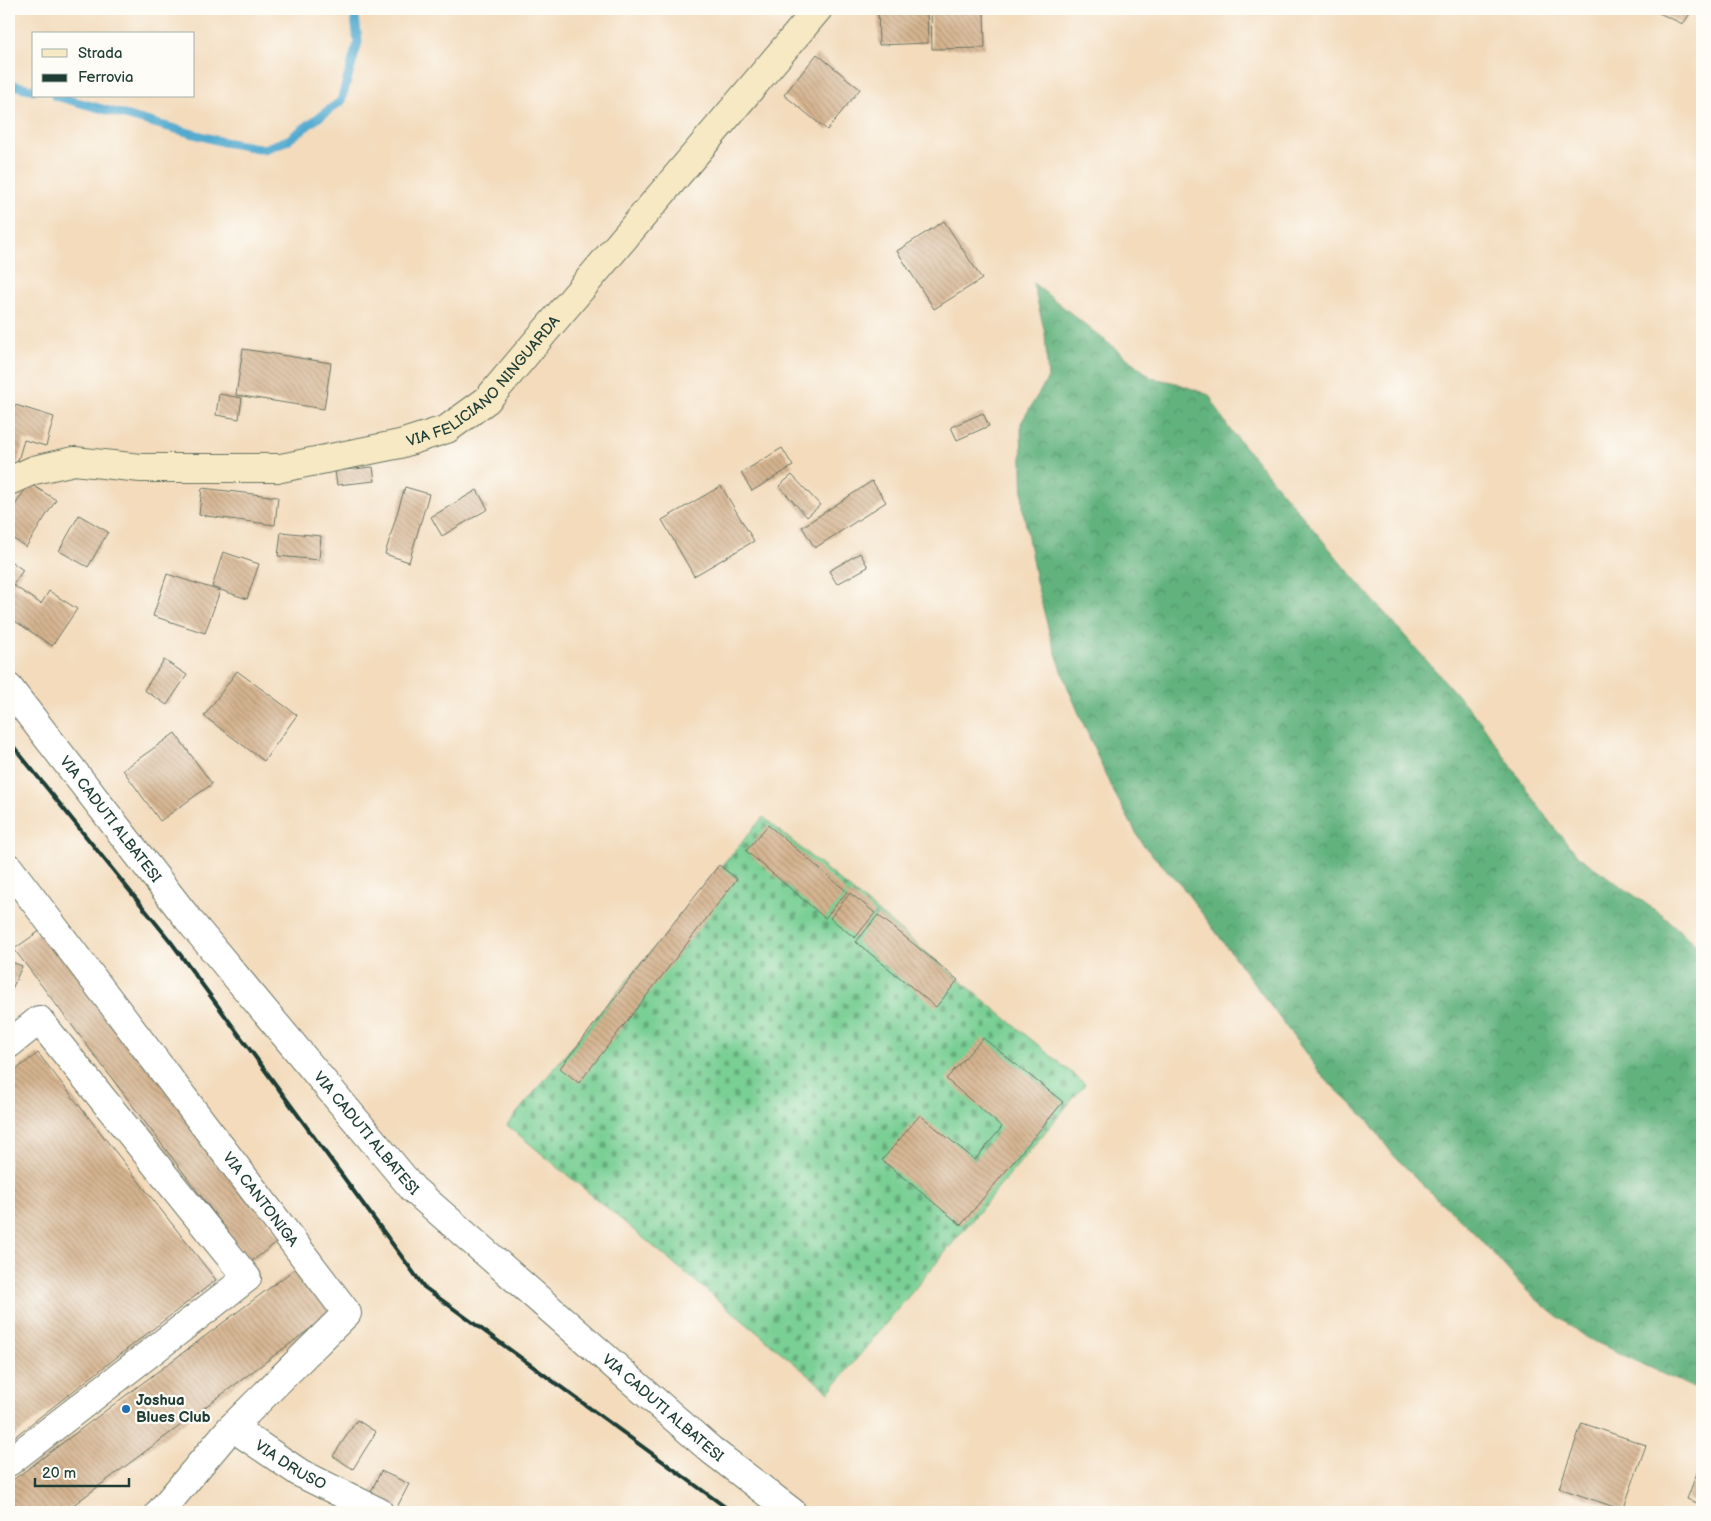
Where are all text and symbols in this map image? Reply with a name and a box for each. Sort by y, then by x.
legend [32,32,195,98]
text: Strada [78,44,122,63]
text: Ferrovia [78,68,134,87]
street label: VIA FELICIANO NINGUARDA [404,311,565,451]
street label: VIA CADUTI ALBATESI [55,752,165,887]
street label: VIA CADUTI ALBATESI [309,1068,423,1200]
street label: VIA CANTONIGA [218,1148,303,1251]
street label: VIA CADUTI ALBATESI [598,1350,728,1466]
place label: Joshua Blues Club [136,1391,211,1427]
marker: Joshua Blues Club [120,1403,132,1415]
street label: VIA DRUSO [251,1436,329,1494]
scale bar [35,1456,129,1488]
text: 20 m [42,1464,76,1483]

